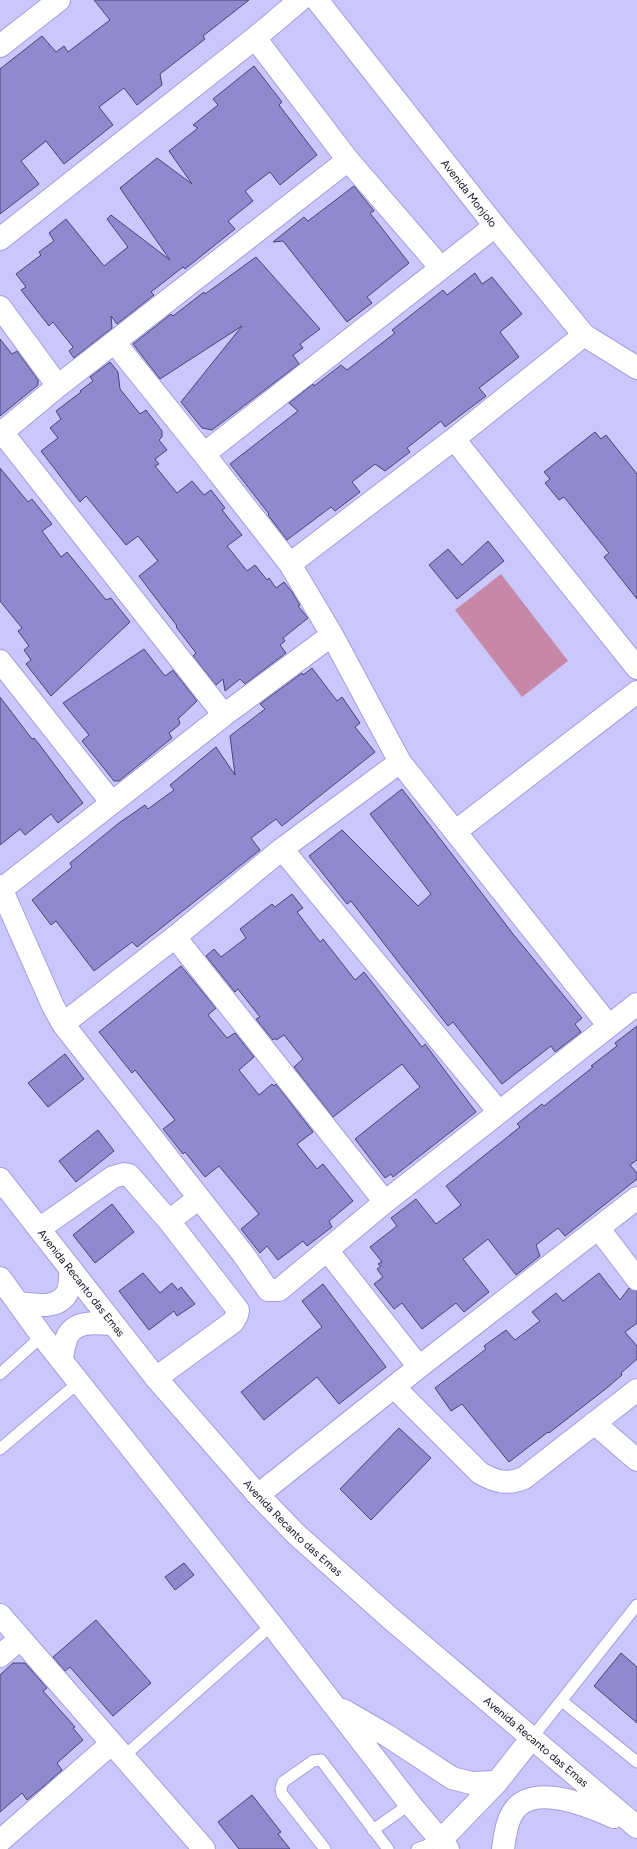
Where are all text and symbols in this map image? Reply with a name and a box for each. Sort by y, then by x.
street label: Avenida Monjolo [438,157,499,230]
street label: Avenida Recanto das Emas [35,1227,127,1340]
street label: Avenida Recanto das Emas [241,1477,345,1579]
street label: Avenida Recanto das Emas [481,1694,591,1790]

